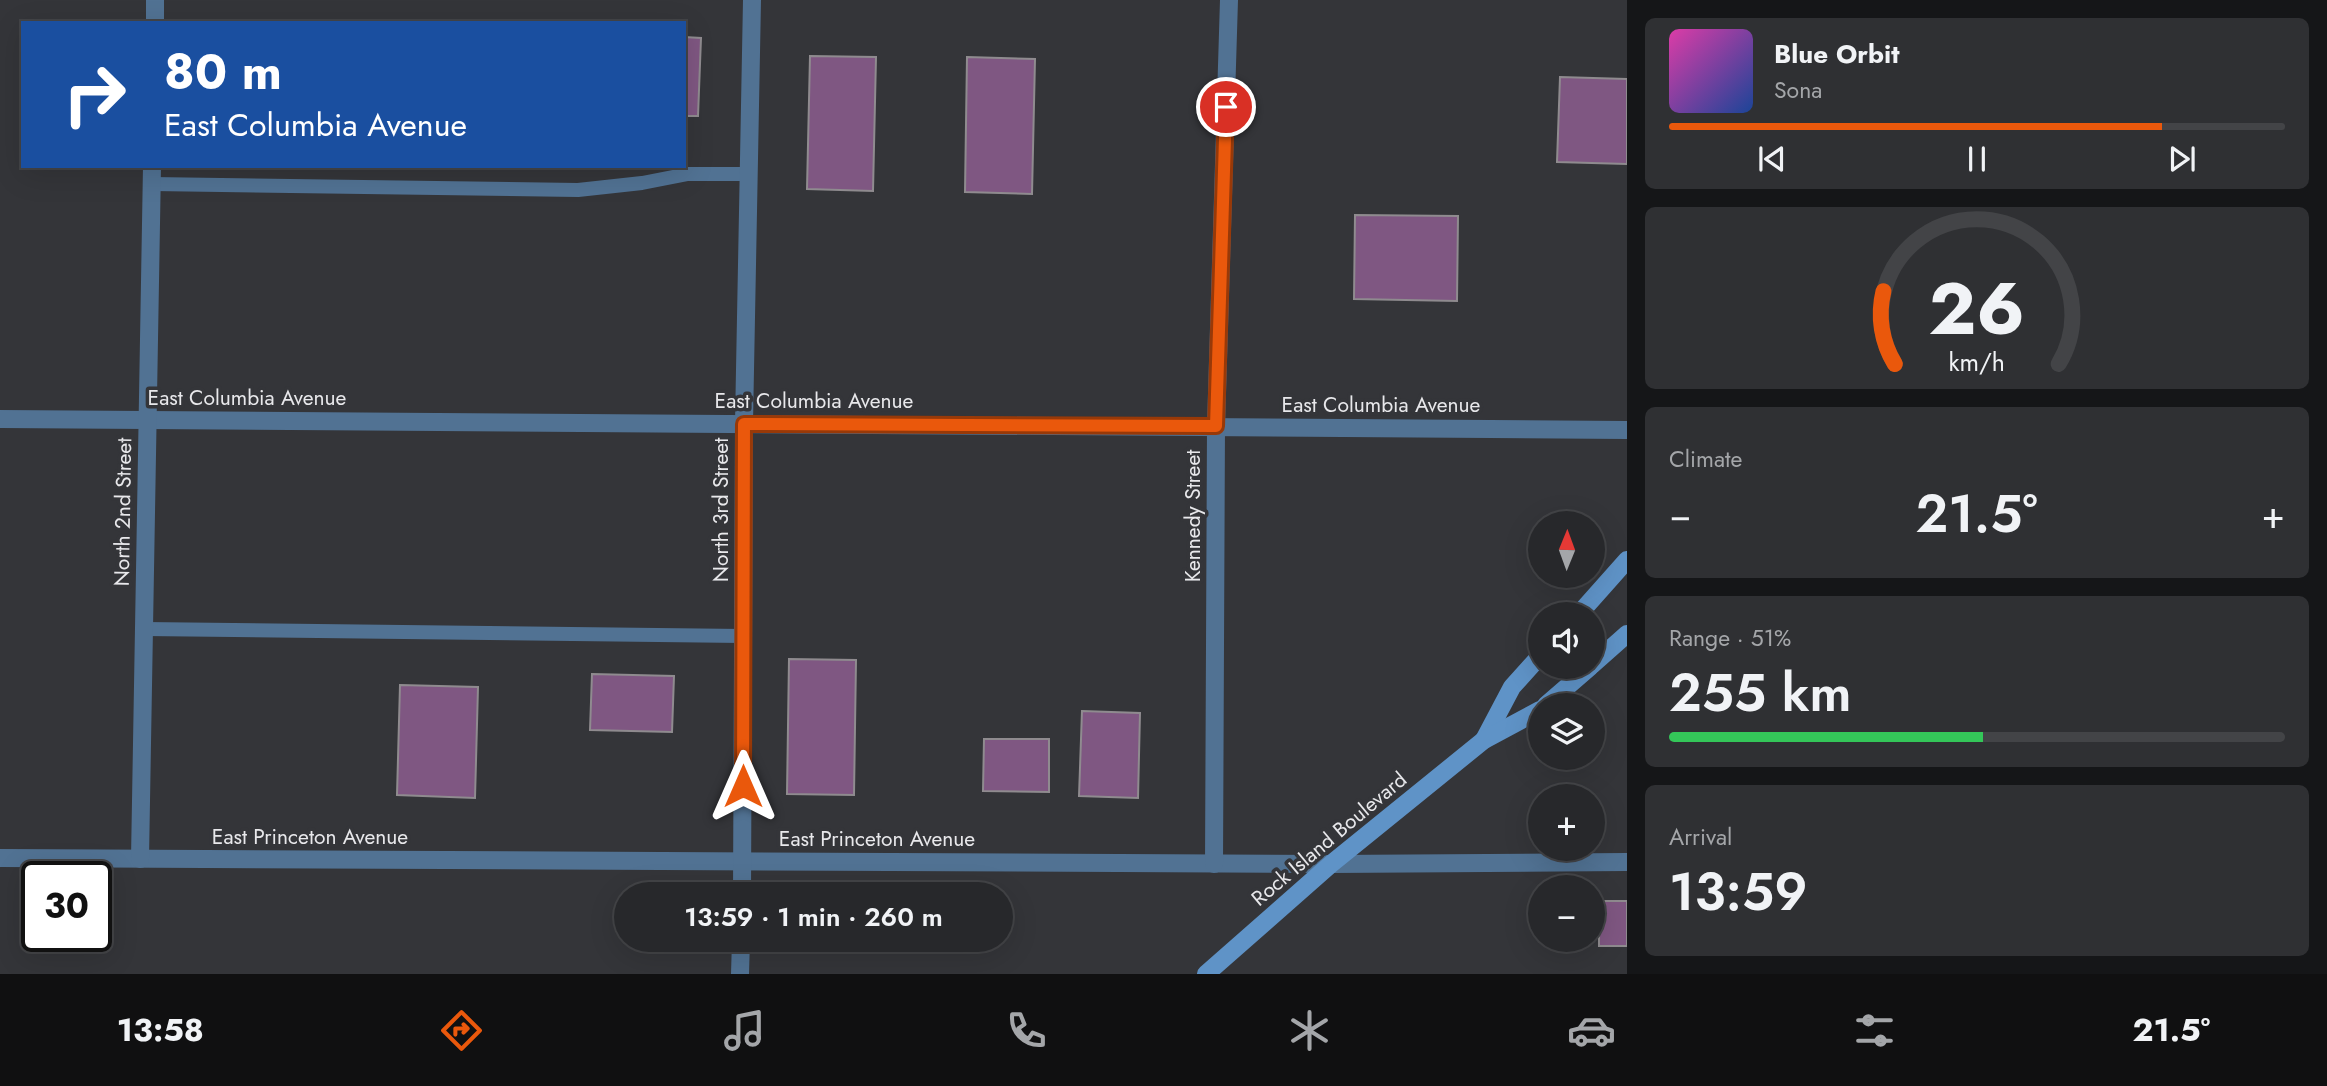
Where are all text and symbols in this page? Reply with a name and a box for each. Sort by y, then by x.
text: Blue Orbit [1774,35,1899,73]
text: 80 m [164,37,282,107]
icon: right [49,49,140,140]
text: Sona [1774,73,1822,107]
pin [1196,77,1256,137]
icon: arrive [1207,88,1245,126]
text: East Columbia Avenue [164,102,467,148]
icon: previous [1753,140,1791,178]
icon: pause [1958,140,1996,178]
icon: next [2163,140,2201,178]
text: 26 [1929,256,2025,361]
text: km/h [1949,344,2005,380]
street label: East Columbia Avenue [148,383,347,413]
street label: East Columbia Avenue [715,386,914,416]
street label: East Columbia Avenue [1282,390,1481,420]
street label: North 2nd Street [107,437,139,587]
street label: North 3rd Street [706,438,736,582]
text: Climate [1669,442,1742,476]
street label: Kennedy Street [1178,450,1208,582]
text: 21.5° [1916,476,2038,552]
text: − [1669,487,1691,542]
text: + [2262,487,2285,542]
north arrow [1528,511,1605,588]
map controls [1528,511,1605,952]
button: sound [1528,602,1605,679]
text: Range · 51% [1669,621,1791,655]
text: 255 km [1669,655,1852,731]
button: layers [1528,693,1605,770]
position arrow [706,749,780,823]
street label: Rock Island Boulevard [1245,765,1413,913]
button: + [1528,784,1605,861]
text: Arrival [1669,820,1732,854]
street label: East Princeton Avenue [212,822,408,852]
street label: East Princeton Avenue [779,824,975,854]
text: 13:59 [1669,854,1807,930]
speed limit sign: 30 [21,861,112,952]
button: − [1528,875,1605,952]
text: 13:59 · 1 min · 260 m [684,898,943,936]
icon: directions [437,1006,486,1055]
icon: music [720,1006,769,1055]
icon: phone [1002,1006,1051,1055]
icon: climate [1285,1006,1334,1055]
icon: car [1567,1006,1616,1055]
icon: filters [1850,1006,1899,1055]
text: 13:58 [117,1007,204,1053]
text: 21.5° [2132,1007,2210,1053]

